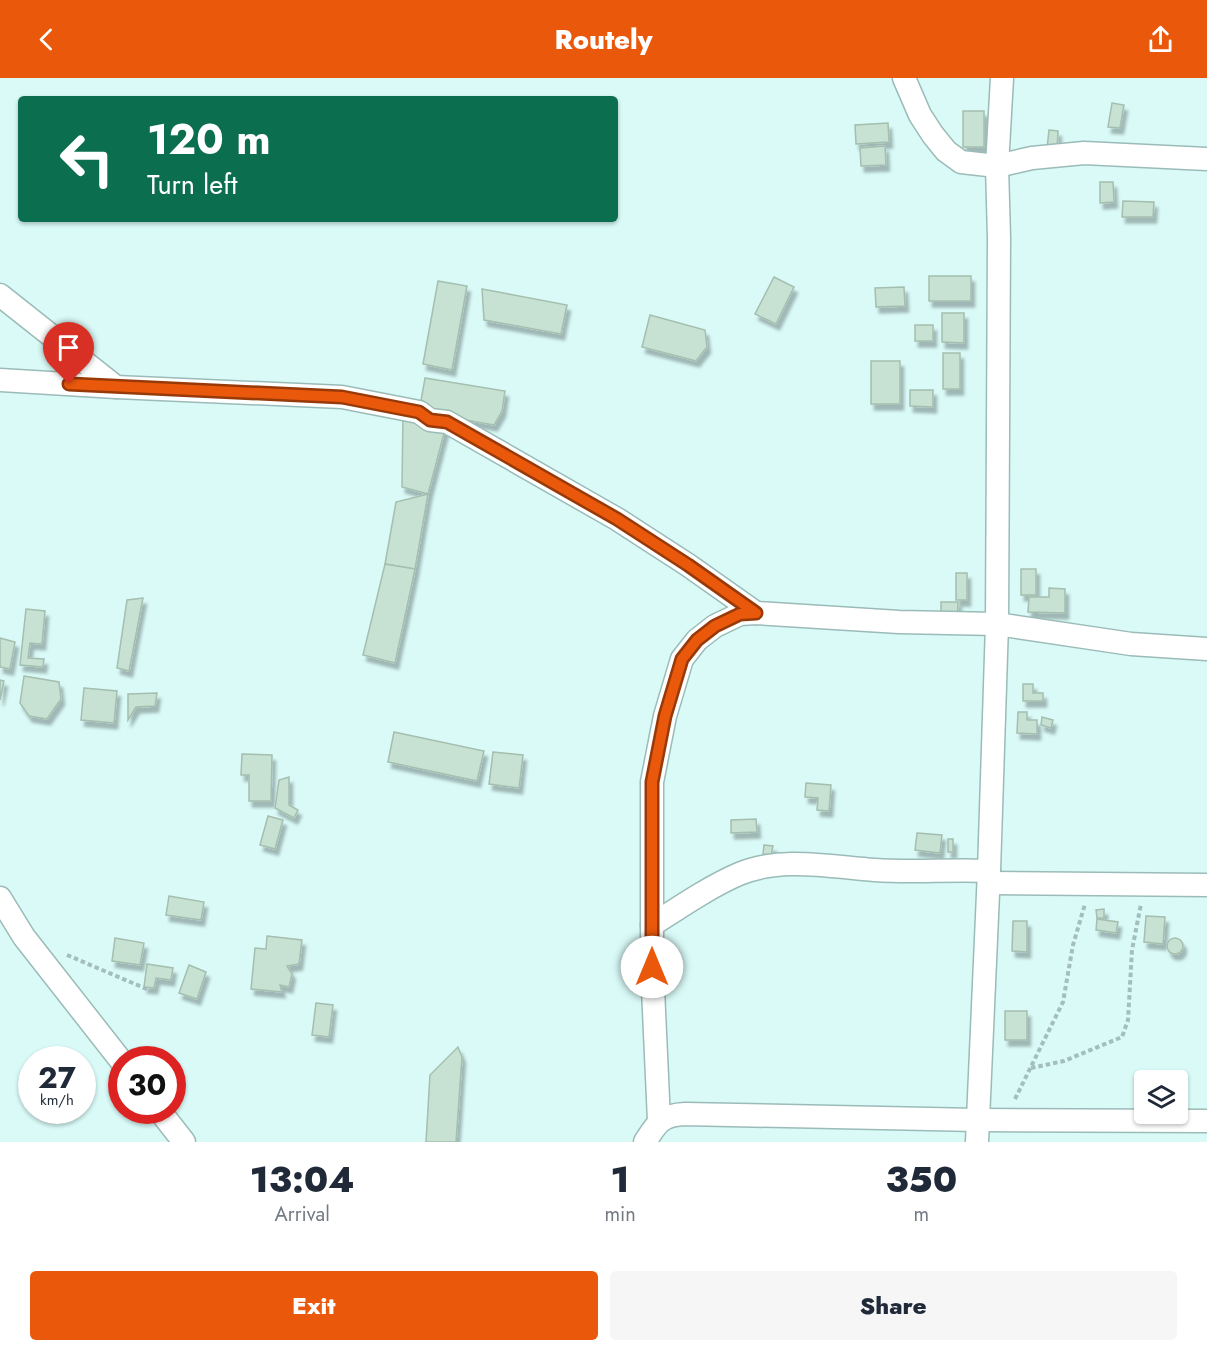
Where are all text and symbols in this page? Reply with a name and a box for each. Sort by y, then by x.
text: Routely [555,20,652,59]
icon: back [30,23,63,56]
icon: share [1144,23,1177,56]
text: 120 m [147,109,271,170]
icon: left [48,120,126,198]
text: Turn left [147,165,237,204]
pin [43,322,94,384]
icon: arrive [52,331,85,364]
position arrow [620,935,684,999]
speed limit sign: 30 [108,1046,186,1124]
text: 27 [38,1056,76,1099]
map controls [1134,1070,1188,1124]
button: layers [1134,1070,1188,1124]
text: km/h [40,1089,74,1111]
text: 13:04 [250,1153,355,1205]
text: 1 [611,1153,630,1205]
text: 350 [885,1153,957,1205]
text: Arrival [275,1200,330,1229]
text: min [604,1200,636,1229]
text: m [914,1200,929,1229]
button: Exit [30,1271,598,1340]
button: Share [610,1271,1177,1340]

